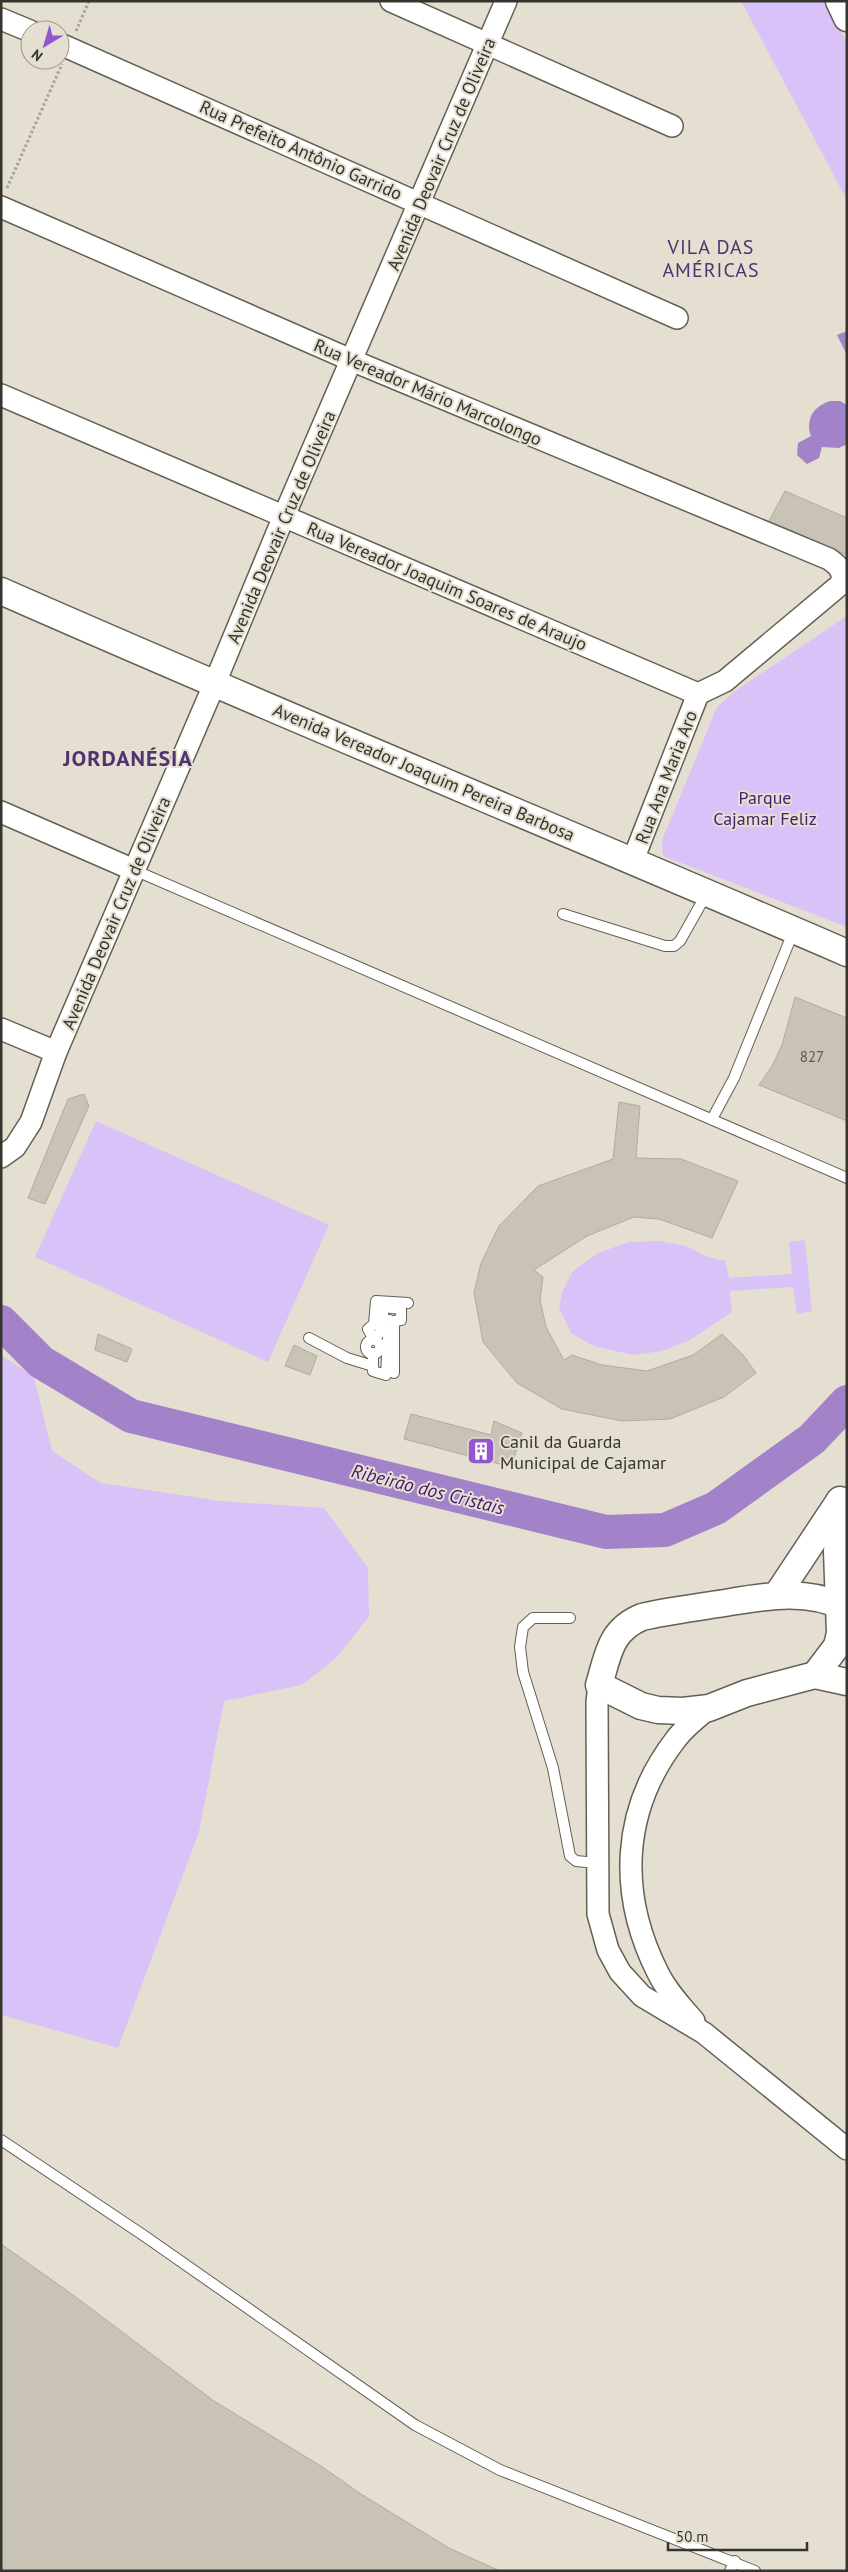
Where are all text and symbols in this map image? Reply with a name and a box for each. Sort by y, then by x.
north arrow [20,20,70,70]
street label: Avenida Deovair Cruz de Oliveira [381,34,501,274]
text: N [28,45,46,65]
street label: Rua Prefeito Antônio Garrido [196,95,406,205]
district label: VILA DAS AMÉRICAS [662,234,760,283]
street label: Rua Vereador Mário Marcolongo [311,333,545,451]
street label: Avenida Deovair Cruz de Oliveira [221,407,341,647]
street label: Rua Vereador Joaquim Soares de Araujo [303,516,591,656]
street label: Avenida Vereador Joaquim Pereira Barbosa [270,698,578,846]
street label: Rua Ana Maria Aro [630,707,702,847]
district label: JORDANÉSIA [62,744,193,772]
park label: Parque Cajamar Feliz [713,786,817,830]
street label: Avenida Deovair Cruz de Oliveira [56,793,176,1033]
house number: 827 [800,1047,824,1066]
place label: Canil da Guarda Municipal de Cajamar [500,1430,666,1474]
building icon: Canil da Guarda Municipal de Cajamar [466,1436,496,1466]
water label: Ribeirão dos Cristais [349,1458,507,1520]
scale bar [668,2520,807,2552]
text: 50 m [676,2527,709,2546]

